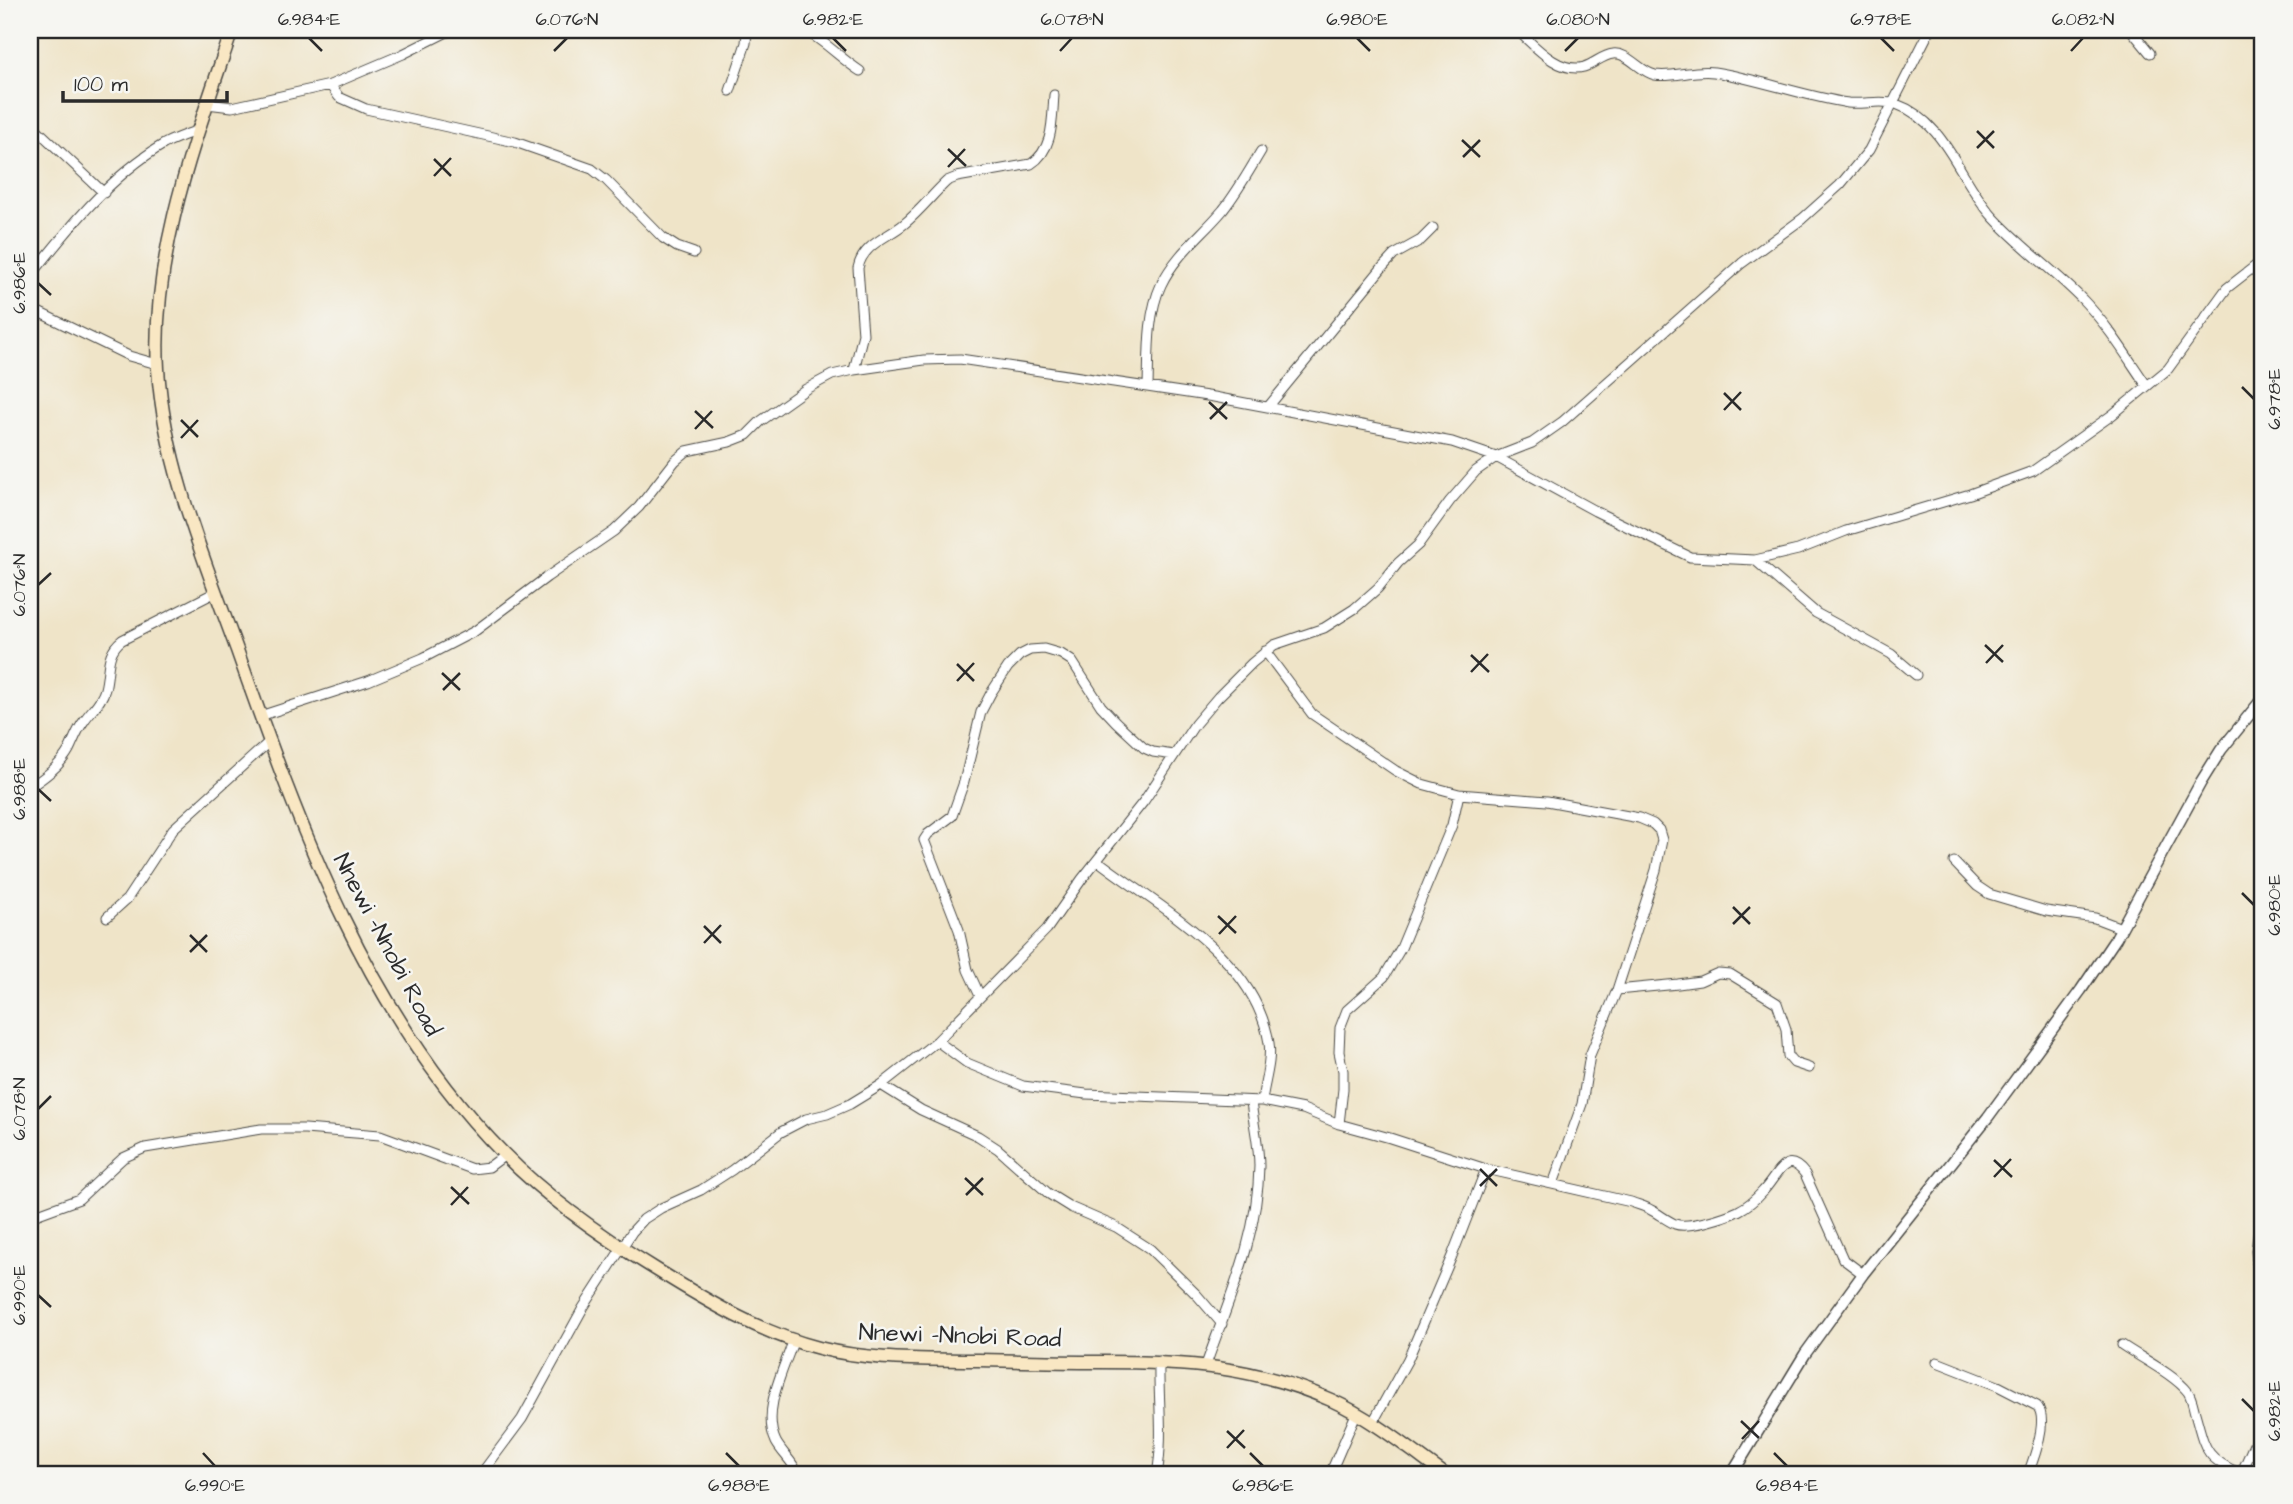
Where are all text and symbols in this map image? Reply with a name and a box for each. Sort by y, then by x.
text: 6.984°E [278,7,341,32]
text: 6.076°N [536,7,598,32]
text: 6.982°E [803,7,864,32]
text: 6.078°N [1040,7,1104,32]
text: 6.980°E [1326,7,1388,32]
text: 6.080°N [1546,7,1610,32]
text: 6.978°E [1850,7,1912,32]
text: 6.082°N [2052,7,2114,32]
scale bar [63,60,228,104]
text: 100 m [74,70,129,99]
text: 6.986°E [7,252,32,314]
text: 6.978°E [2262,368,2287,430]
text: 6.076°N [7,554,32,616]
text: 6.988°E [7,758,32,820]
street label: Nnewi -Nnobi Road [324,848,450,1042]
text: 6.980°E [2262,874,2287,936]
text: 6.078°N [7,1077,32,1141]
text: 6.990°E [7,1265,32,1325]
street label: Nnewi -Nnobi Road [858,1315,1062,1357]
text: 6.982°E [2262,1380,2287,1441]
text: 6.990°E [185,1473,245,1498]
text: 6.988°E [708,1473,770,1498]
text: 6.986°E [1232,1473,1294,1498]
text: 6.984°E [1756,1473,1819,1498]

